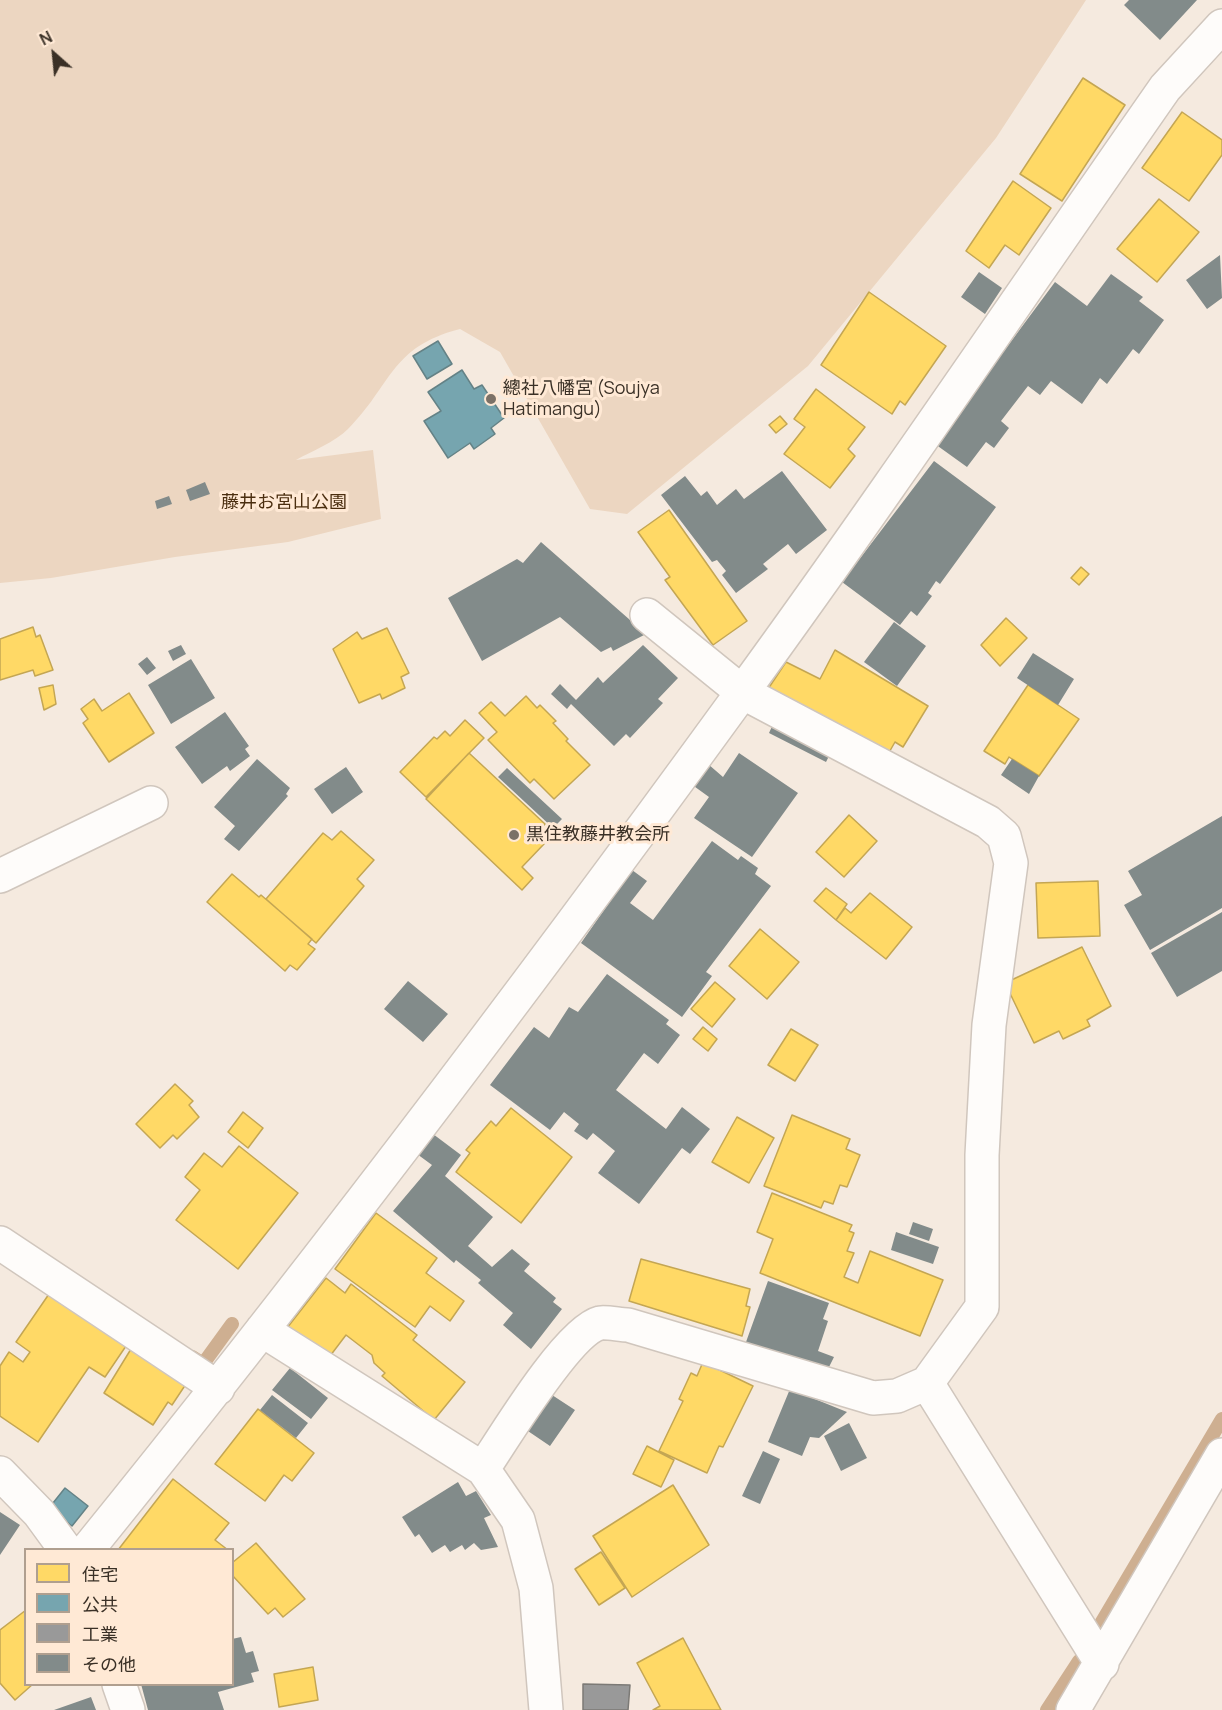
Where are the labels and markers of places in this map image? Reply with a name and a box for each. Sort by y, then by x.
place label: 總社八幡宮 (Soujya Hatimangu) [503,378,660,420]
marker: 總社八幡宮 (Soujya Hatimangu) [484,392,498,406]
place label: 黒住教藤井教会所 [526,824,670,846]
marker: 黒住教藤井教会所 [507,828,521,842]

